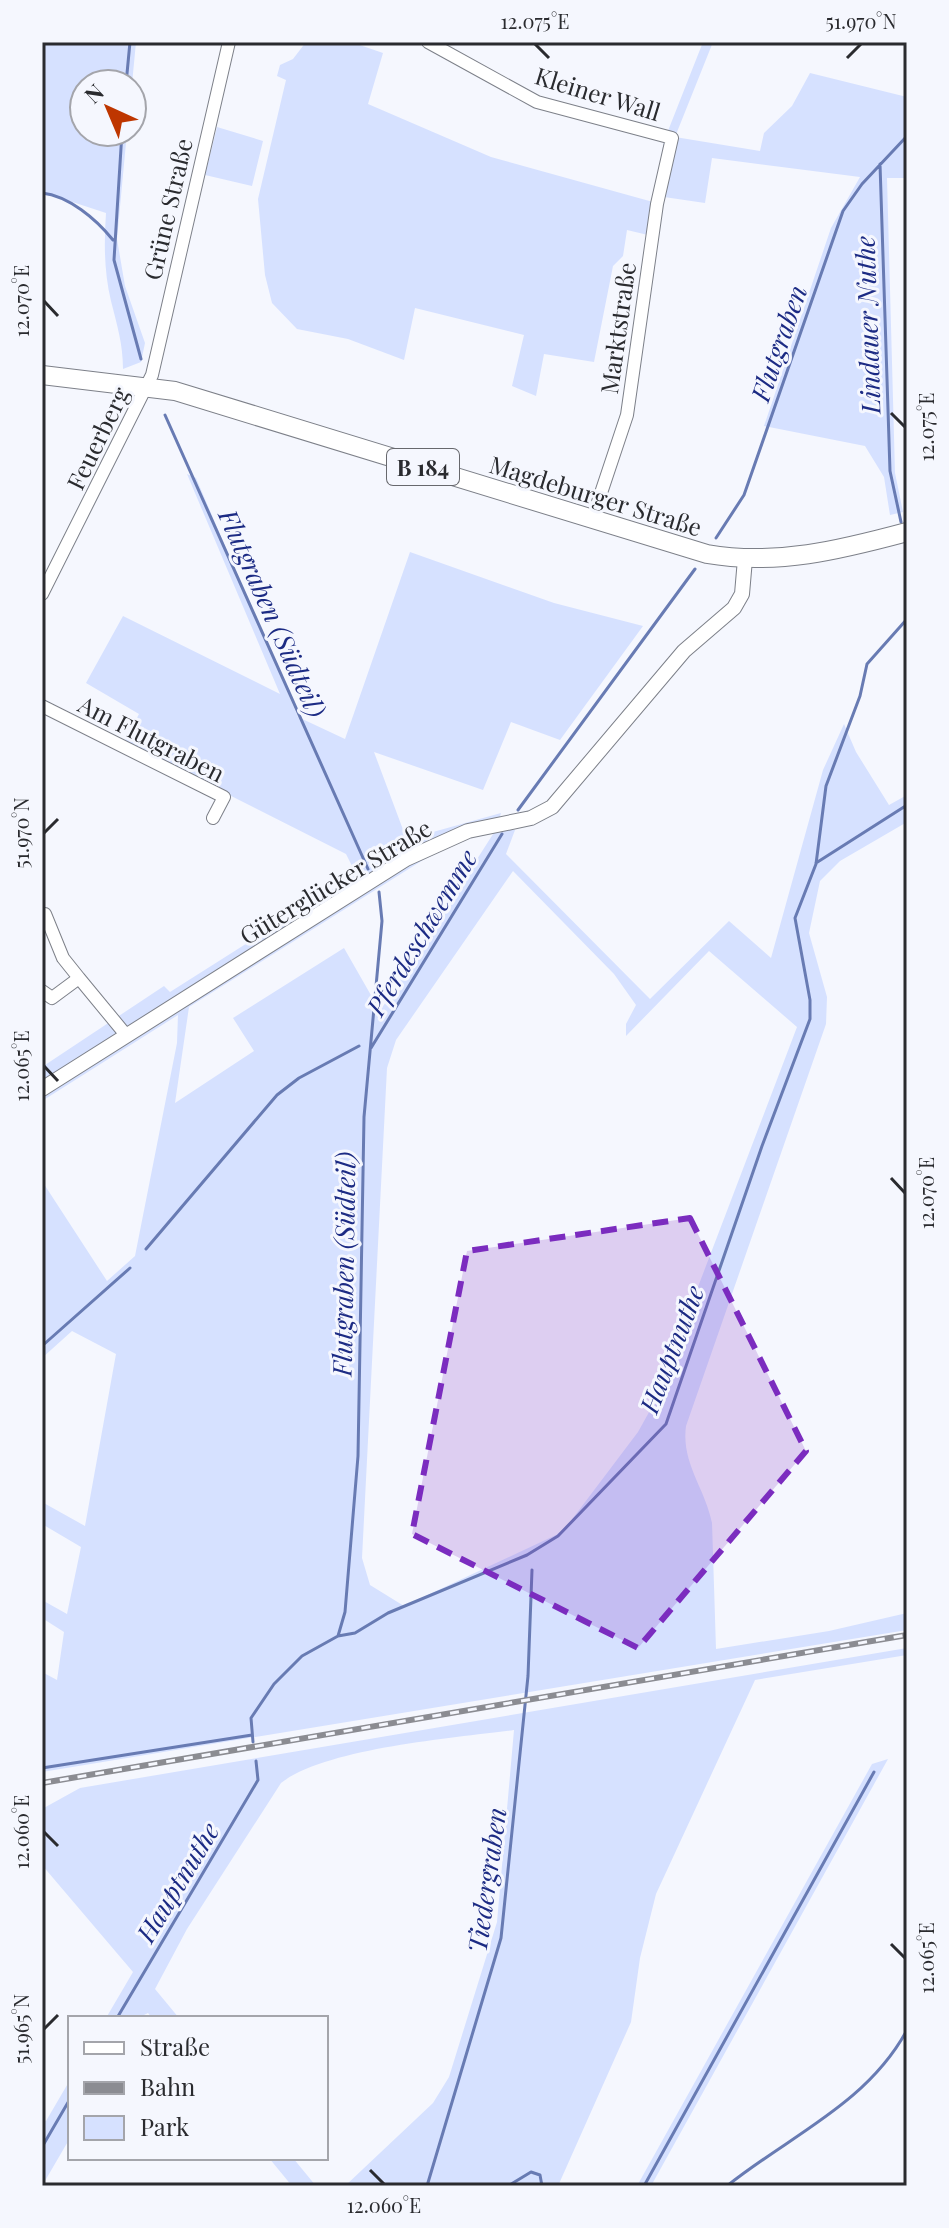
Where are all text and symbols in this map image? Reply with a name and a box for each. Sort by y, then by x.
text: 12.075°E [500,7,570,34]
text: 51.970°N [825,7,897,34]
street label: Kleiner Wall [531,59,665,127]
north arrow [68,68,148,148]
text: N [77,77,110,109]
street label: Grüne Straße [135,135,199,283]
water label: Lindauer Nuthe [846,235,888,416]
street label: Marktstraße [592,260,642,396]
text: 12.070°E [7,265,34,337]
water label: Flutgraben [742,280,814,407]
street label: Feuerberg [58,381,136,495]
text: 12.075°E [912,392,939,462]
street label: Magdeburger Straße [486,447,706,543]
road number: B 184 [387,449,459,485]
water label: Flutgraben (Südteil) [211,502,335,723]
street label: Am Flutgraben [73,687,231,789]
text: 51.970°N [7,797,34,869]
street label: Güterglücker Straße [233,811,437,951]
water label: Pferdeschwemme [357,842,484,1022]
text: 12.065°E [7,1030,34,1102]
water label: Flutgraben (Südteil) [324,1151,362,1378]
text: 12.070°E [912,1157,939,1229]
water label: Hauptnuthe [630,1280,711,1419]
text: 12.060°E [7,1795,34,1869]
water label: Tiedergraben [458,1805,514,1955]
water label: Hauptnuthe [127,1816,227,1949]
text: 12.065°E [912,1922,939,1994]
text: 51.965°N [7,1994,34,2064]
legend [68,2016,328,2160]
text: Straße [140,2030,210,2062]
text: Bahn [140,2070,195,2102]
text: Park [140,2110,190,2142]
text: 12.060°E [347,2191,421,2218]

